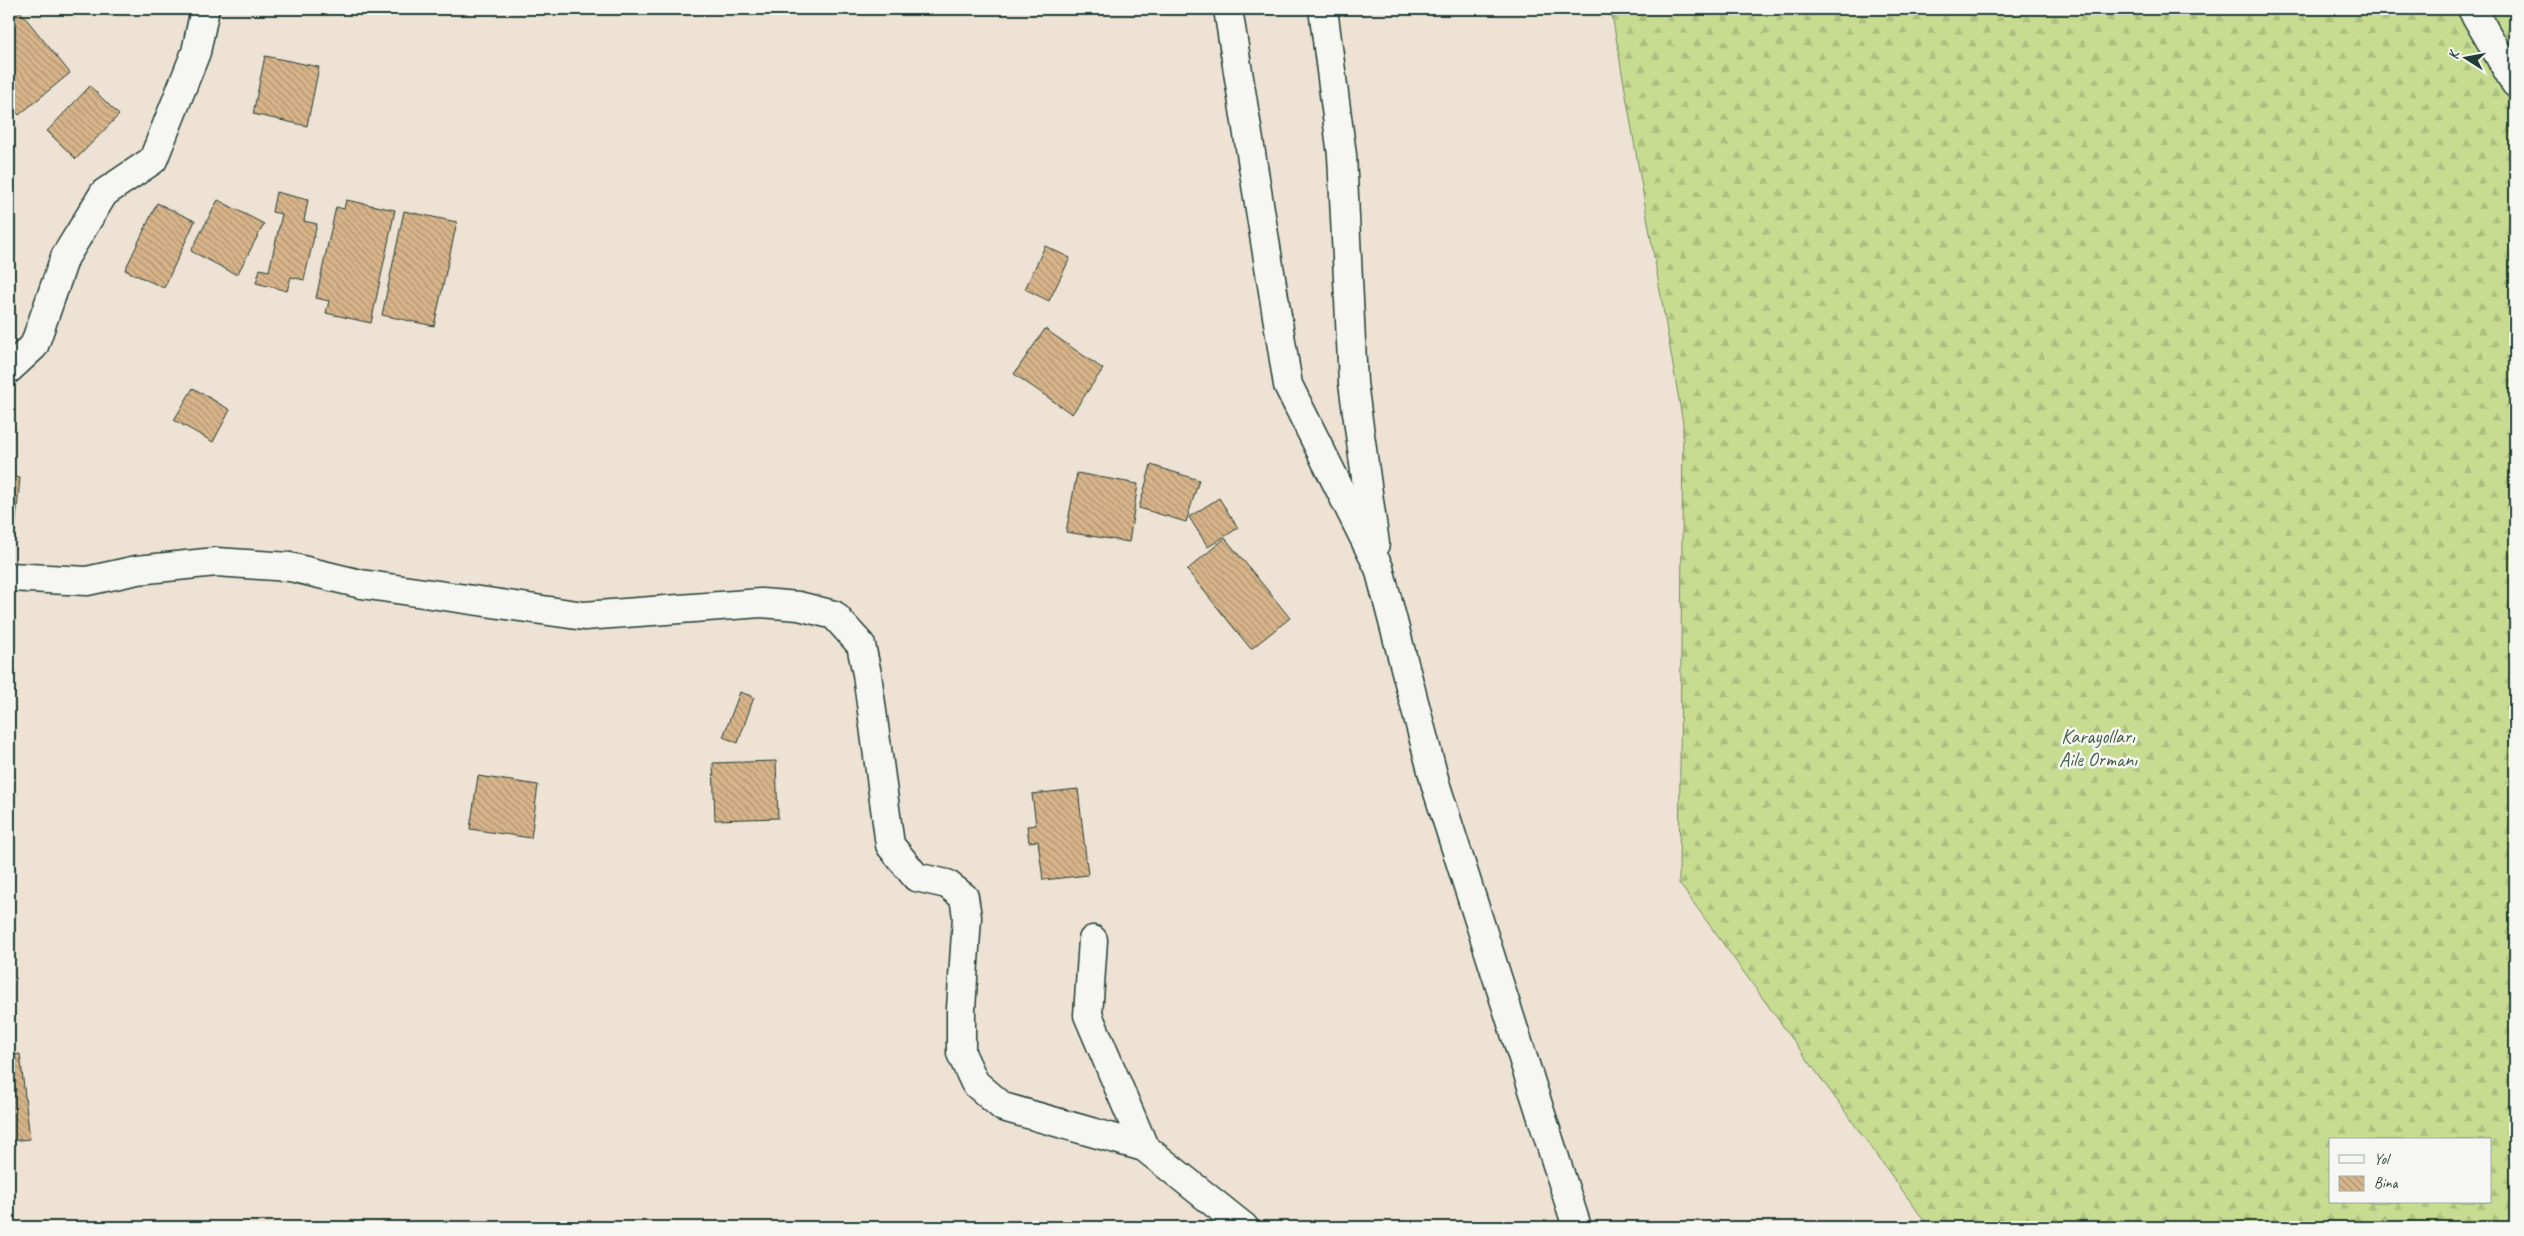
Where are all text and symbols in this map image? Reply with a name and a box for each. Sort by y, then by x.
north arrow [2442,32,2492,82]
text: K [2445,48,2463,61]
park label: Karayolları Aile Ormanı [2059,724,2138,772]
legend [2329,1138,2492,1204]
text: Yol [2374,1150,2391,1169]
text: Bina [2374,1174,2399,1193]

